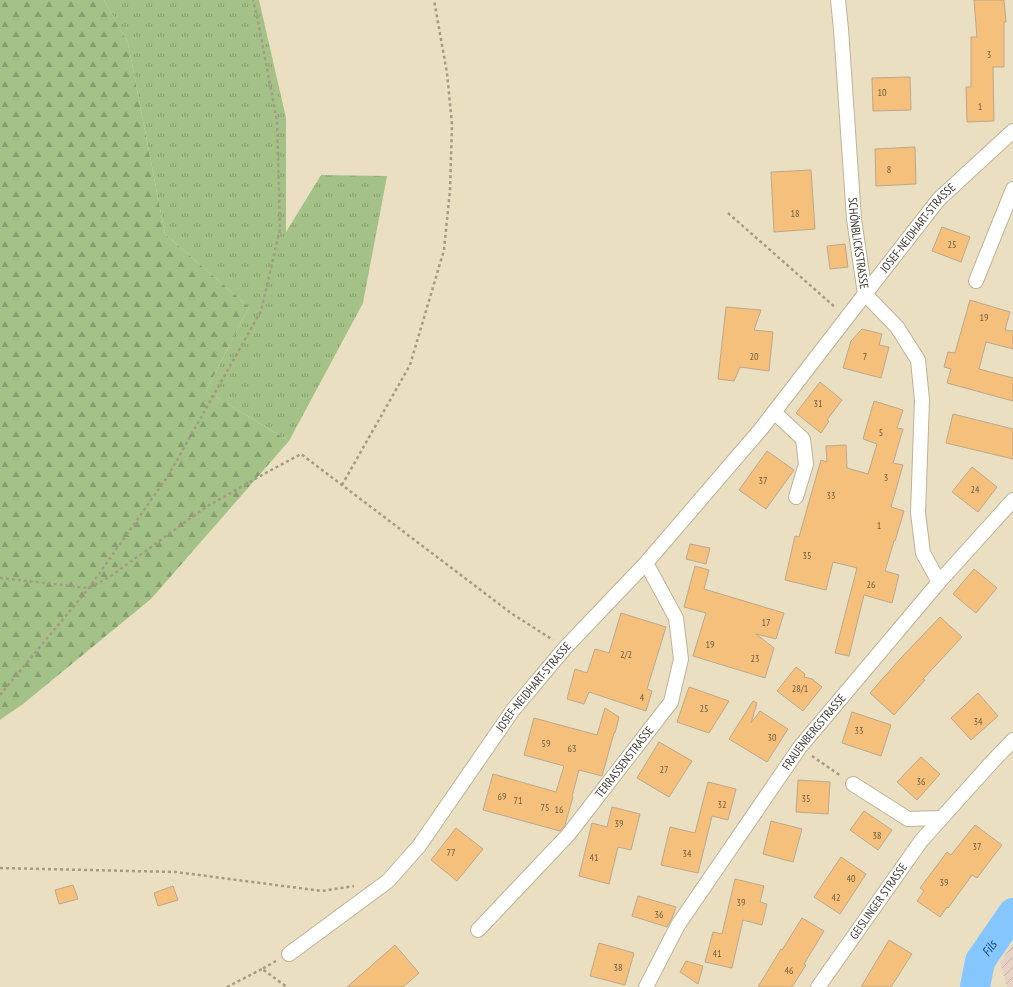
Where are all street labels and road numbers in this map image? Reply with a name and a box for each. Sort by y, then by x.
street label: JOSEF-NEIDHART-STRASSE [876,180,958,276]
street label: SCHÖNBLICKSTRASSE [846,197,872,290]
street label: JOSEF-NEIDHART-STRASSE [492,638,574,735]
street label: FRAUENBERGSTRASSE [779,691,849,773]
street label: TERRASSENSTRASSE [592,723,656,801]
street label: GEISLINGER STRASSE [846,860,910,942]

